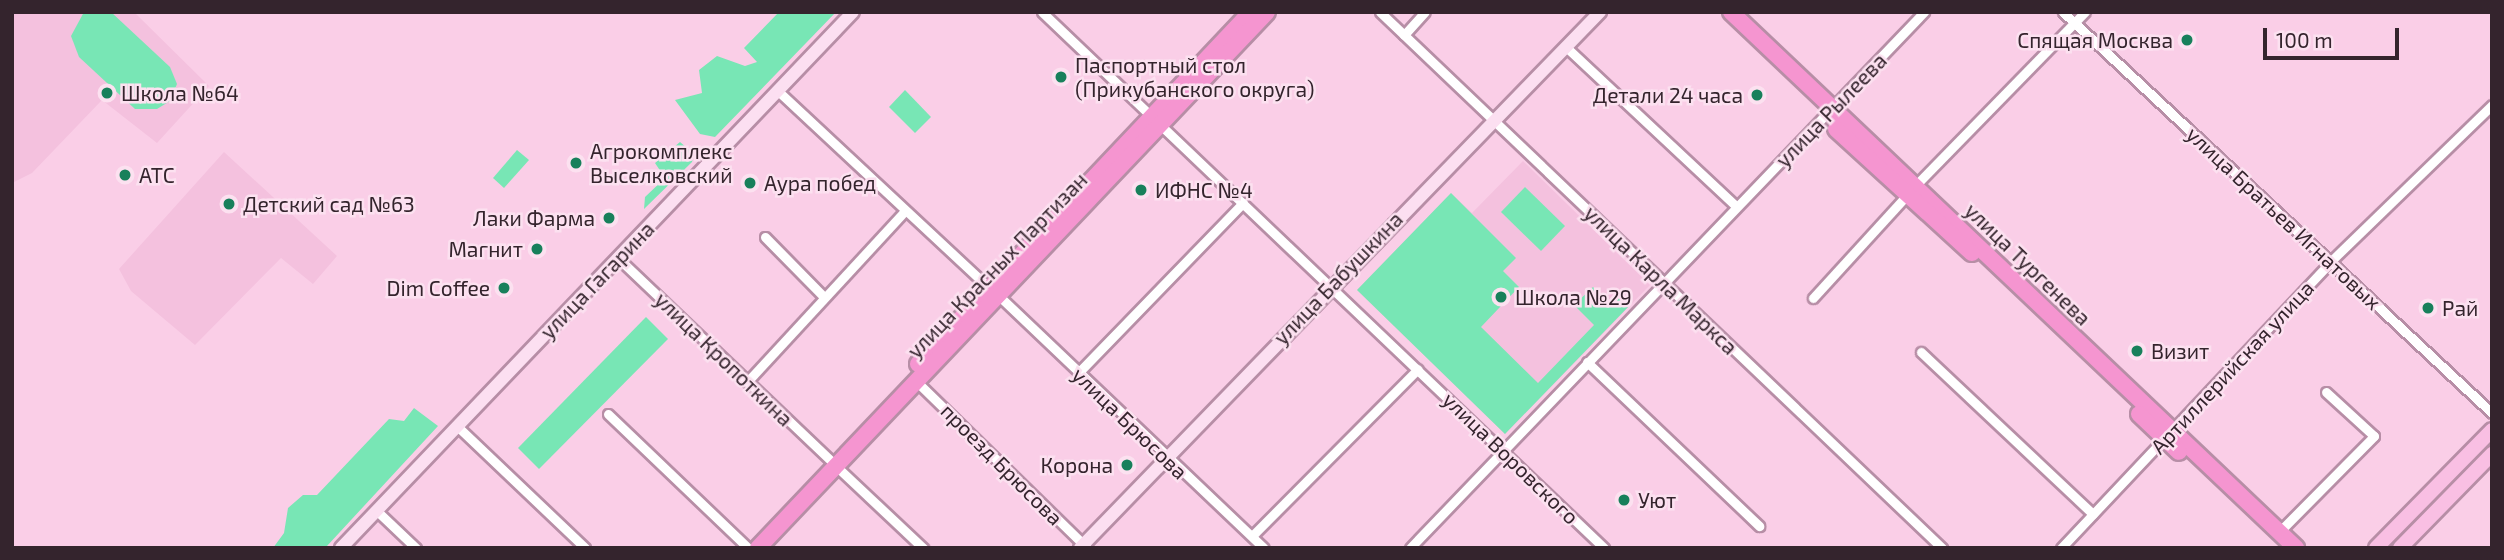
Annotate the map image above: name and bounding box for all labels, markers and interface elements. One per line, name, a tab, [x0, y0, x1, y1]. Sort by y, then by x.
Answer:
scale bar	[2266, 14, 2402, 58]
place label: Спящая Москва	[2017, 27, 2173, 53]
text: 100 m	[2276, 27, 2333, 52]
marker: Спящая Москва	[2179, 32, 2195, 48]
street label: улица Рылеева	[1770, 48, 1892, 172]
place label: Паспортный стол (Прикубанского округа)	[1075, 52, 1315, 102]
marker: Паспортный стол (Прикубанского округа)	[1053, 69, 1069, 85]
place label: Школа №64	[121, 80, 239, 106]
place label: Детали 24 часа	[1593, 82, 1743, 108]
marker: Школа №64	[99, 85, 115, 101]
marker: Детали 24 часа	[1749, 87, 1765, 103]
street label: улица Братьев Игнатовых	[2182, 121, 2386, 315]
place label: Агрокомплекс Выселковский	[590, 138, 733, 188]
marker: Агрокомплекс Выселковский	[568, 155, 584, 171]
place label: АТС	[139, 162, 175, 188]
marker: АТС	[117, 167, 133, 183]
street label: улица Красных Партизан	[902, 167, 1092, 363]
place label: Аура побед	[764, 170, 876, 196]
marker: Аура побед	[742, 175, 758, 191]
place label: ИФНС №4	[1155, 177, 1253, 203]
marker: ИФНС №4	[1133, 182, 1149, 198]
place label: Детский сад №63	[243, 191, 415, 217]
marker: Детский сад №63	[221, 196, 237, 212]
street label: улица Тургенева	[1960, 198, 2096, 330]
street label: улица Карла Маркса	[1579, 200, 1743, 360]
place label: Лаки Фарма	[473, 205, 595, 231]
street label: улица Бабушкина	[1268, 206, 1408, 350]
marker: Лаки Фарма	[601, 210, 617, 226]
street label: улица Гагарина	[535, 216, 659, 344]
place label: Магнит	[448, 236, 523, 262]
marker: Магнит	[529, 241, 545, 257]
place label: Dim Coffee	[387, 275, 490, 301]
street label: Артиллерийская улица	[2145, 275, 2319, 459]
marker: Dim Coffee	[496, 280, 512, 296]
place label: Школа №29	[1515, 284, 1632, 310]
street label: улица Кропоткина	[650, 287, 798, 431]
marker: Школа №29	[1493, 289, 1509, 305]
place label: Рай	[2442, 295, 2478, 321]
marker: Рай	[2420, 300, 2436, 316]
place label: Визит	[2151, 338, 2209, 364]
marker: Визит	[2129, 343, 2145, 359]
street label: улица Брюсова	[1067, 362, 1193, 484]
street label: улица Воровского	[1438, 387, 1584, 529]
street label: проезд Брюсова	[936, 398, 1068, 530]
place label: Корона	[1041, 452, 1113, 478]
marker: Корона	[1119, 457, 1135, 473]
place label: Уют	[1638, 487, 1676, 513]
marker: Уют	[1616, 492, 1632, 508]

